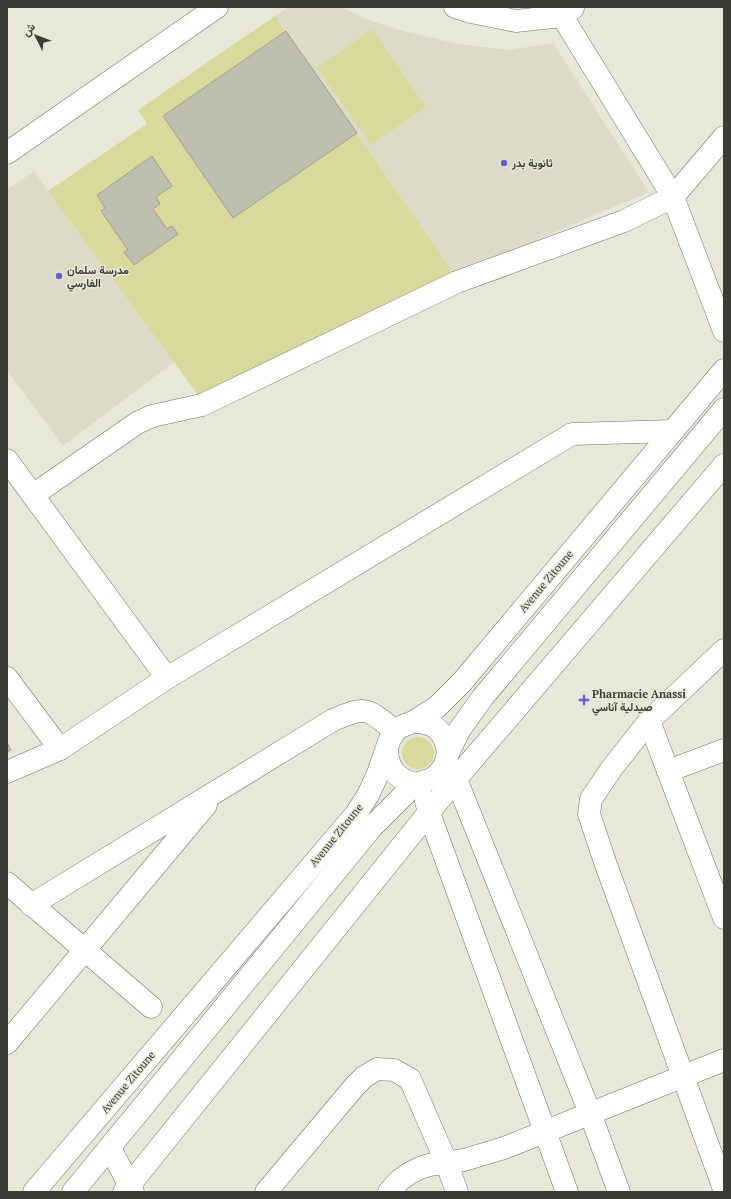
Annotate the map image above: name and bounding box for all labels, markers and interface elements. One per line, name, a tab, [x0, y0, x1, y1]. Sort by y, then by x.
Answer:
north arrow	[16, 16, 56, 56]
text: ش	[19, 20, 38, 39]
place label: ثانوية بدر	[511, 156, 553, 170]
marker: ثانوية بدر	[499, 158, 509, 168]
place label: مدرسة سلمان الفارسي	[67, 263, 129, 292]
marker: مدرسة سلمان الفارسي	[54, 271, 64, 281]
street label: Avenue Zitoune	[516, 547, 576, 615]
place label: Pharmacie Anassi صيدلية آناسي	[592, 687, 686, 716]
marker: Pharmacie Anassi صيدلية آناسي	[579, 695, 589, 705]
street label: Avenue Zitoune	[306, 800, 366, 869]
street label: Avenue Zitoune	[98, 1048, 158, 1116]

